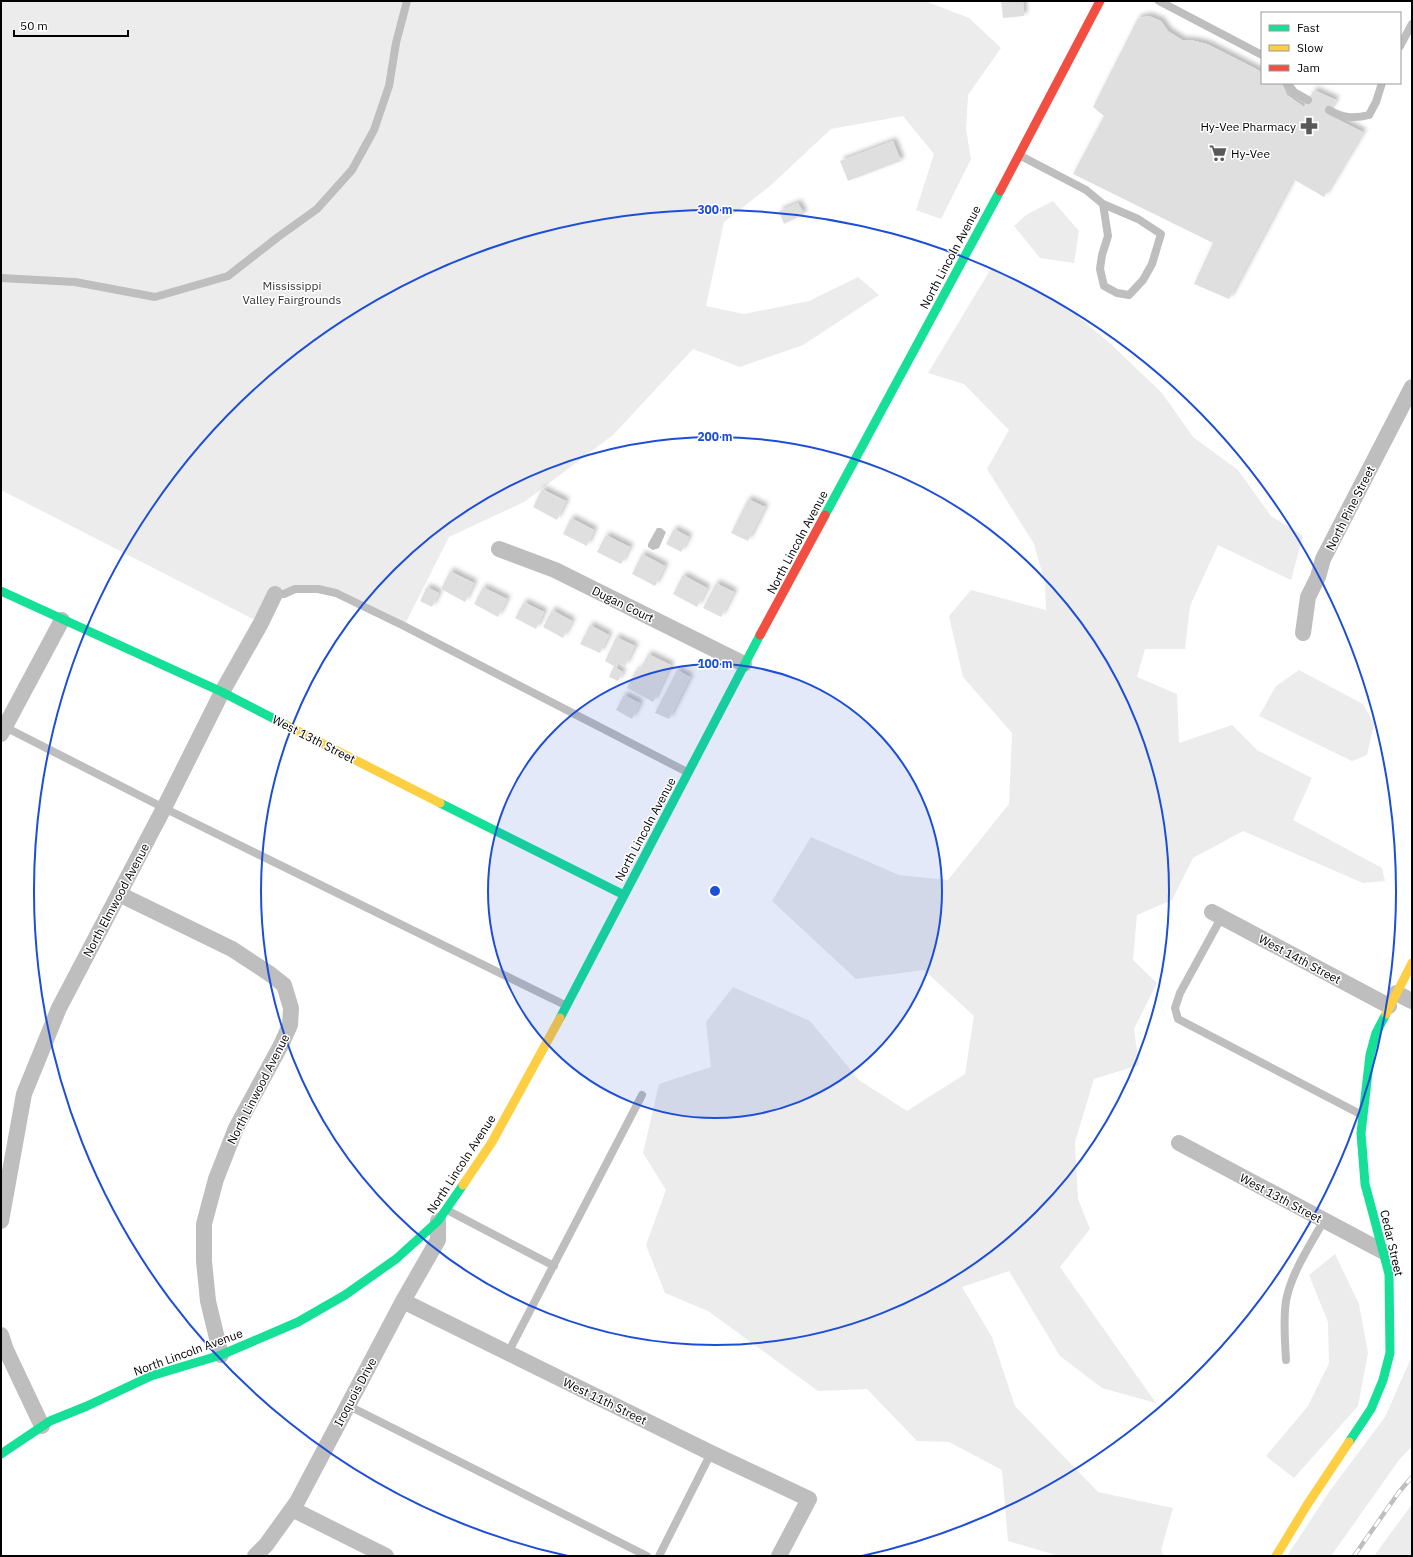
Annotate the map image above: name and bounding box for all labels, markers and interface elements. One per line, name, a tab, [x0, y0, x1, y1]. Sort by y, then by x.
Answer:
scale bar	[14, 12, 128, 38]
legend	[1261, 12, 1401, 84]
text: 50 m	[20, 18, 48, 33]
text: Fast	[1297, 20, 1320, 35]
text: Slow	[1297, 40, 1323, 55]
text: Jam	[1297, 60, 1320, 75]
pharmacy icon: Hy-Vee Pharmacy	[1299, 116, 1319, 136]
place label: Hy-Vee Pharmacy	[1200, 119, 1296, 134]
supermarket icon: Hy-Vee	[1208, 143, 1228, 163]
place label: Hy-Vee	[1231, 146, 1270, 161]
text: 300 m	[697, 202, 733, 217]
street label: North Lincoln Avenue	[916, 202, 984, 311]
park label: Mississippi Valley Fairgrounds	[243, 278, 342, 307]
text: 200 m	[697, 429, 733, 444]
street label: North Pine Street	[1322, 463, 1378, 553]
street label: North Lincoln Avenue	[763, 487, 831, 596]
street label: Dugan Court	[590, 583, 656, 625]
text: 100 m	[697, 656, 733, 671]
street label: West 13th Street	[270, 712, 358, 766]
street label: North Lincoln Avenue	[611, 774, 679, 883]
street label: North Elmwood Avenue	[80, 840, 153, 959]
centre of rings	[708, 884, 722, 898]
street label: West 14th Street	[1256, 931, 1344, 987]
street label: North Linwood Avenue	[224, 1031, 293, 1147]
street label: North Lincoln Avenue	[423, 1111, 499, 1216]
street label: West 13th Street	[1237, 1170, 1325, 1226]
street label: Cedar Street	[1377, 1208, 1407, 1278]
street label: North Lincoln Avenue	[131, 1325, 245, 1379]
street label: Iroquois Drive	[331, 1355, 380, 1429]
street label: West 11th Street	[561, 1374, 649, 1428]

